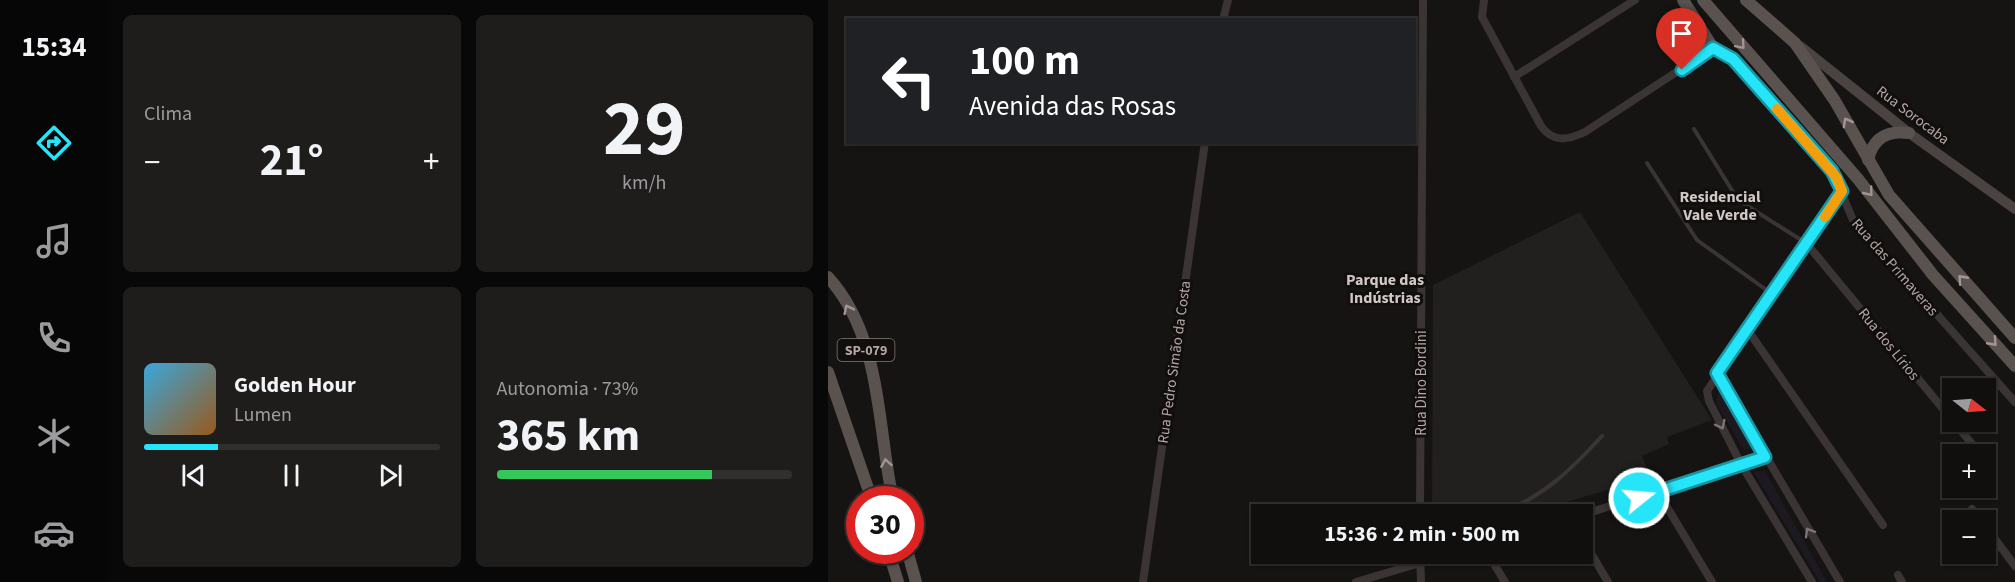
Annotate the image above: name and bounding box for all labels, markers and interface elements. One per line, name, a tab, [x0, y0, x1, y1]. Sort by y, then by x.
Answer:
pin	[1656, 8, 1707, 70]
icon: arrive	[1665, 17, 1698, 50]
text: 15:34	[21, 28, 87, 67]
text: 100 m	[969, 31, 1080, 91]
one-way arrow	[1734, 38, 1745, 49]
icon: left	[870, 42, 948, 120]
text: 29	[603, 74, 685, 185]
street label: Rua Sorocaba	[1872, 81, 1954, 150]
text: Avenida das Rosas	[969, 87, 1176, 126]
text: Clima	[144, 100, 192, 128]
one-way arrow	[1843, 118, 1855, 128]
icon: directions	[33, 122, 75, 164]
text: 21°	[260, 129, 324, 193]
text: −	[144, 139, 160, 186]
text: +	[423, 139, 439, 186]
text: km/h	[622, 169, 666, 197]
one-way arrow	[1861, 185, 1872, 196]
district label: Residencial Vale Verde	[1680, 186, 1761, 226]
street label: Rua das Primaveras	[1846, 214, 1943, 321]
icon: music	[33, 220, 75, 262]
district label: Parque das Indústrias	[1346, 269, 1424, 309]
one-way arrow	[1958, 275, 1969, 286]
street label: Rua Pedro Simão da Costa	[1153, 279, 1196, 445]
street label: Rua dos Lírios	[1853, 304, 1924, 385]
one-way arrow	[844, 305, 856, 316]
icon: phone	[33, 317, 75, 359]
street label: Rua Dino Bordini	[1411, 330, 1432, 436]
one-way arrow	[1986, 335, 1997, 346]
road number: SP-079	[837, 339, 894, 361]
text: Golden Hour	[234, 369, 356, 401]
text: Autonomia · 73%	[497, 375, 638, 403]
north arrow	[1942, 378, 1996, 432]
map controls	[1942, 378, 1996, 564]
text: Lumen	[234, 401, 292, 429]
text: 365 km	[497, 404, 640, 468]
icon: climate	[33, 415, 75, 457]
one-way arrow	[1714, 419, 1725, 430]
button: +	[1942, 444, 1996, 498]
one-way arrow	[881, 458, 893, 467]
icon: previous	[177, 459, 210, 492]
icon: pause	[275, 459, 308, 492]
icon: next	[374, 459, 407, 492]
position arrow	[1607, 466, 1671, 530]
speed limit sign: 30	[846, 486, 924, 564]
button: −	[1942, 510, 1996, 564]
icon: car	[33, 512, 75, 554]
text: 15:36 · 2 min · 500 m	[1324, 518, 1520, 550]
one-way arrow	[1805, 528, 1817, 538]

